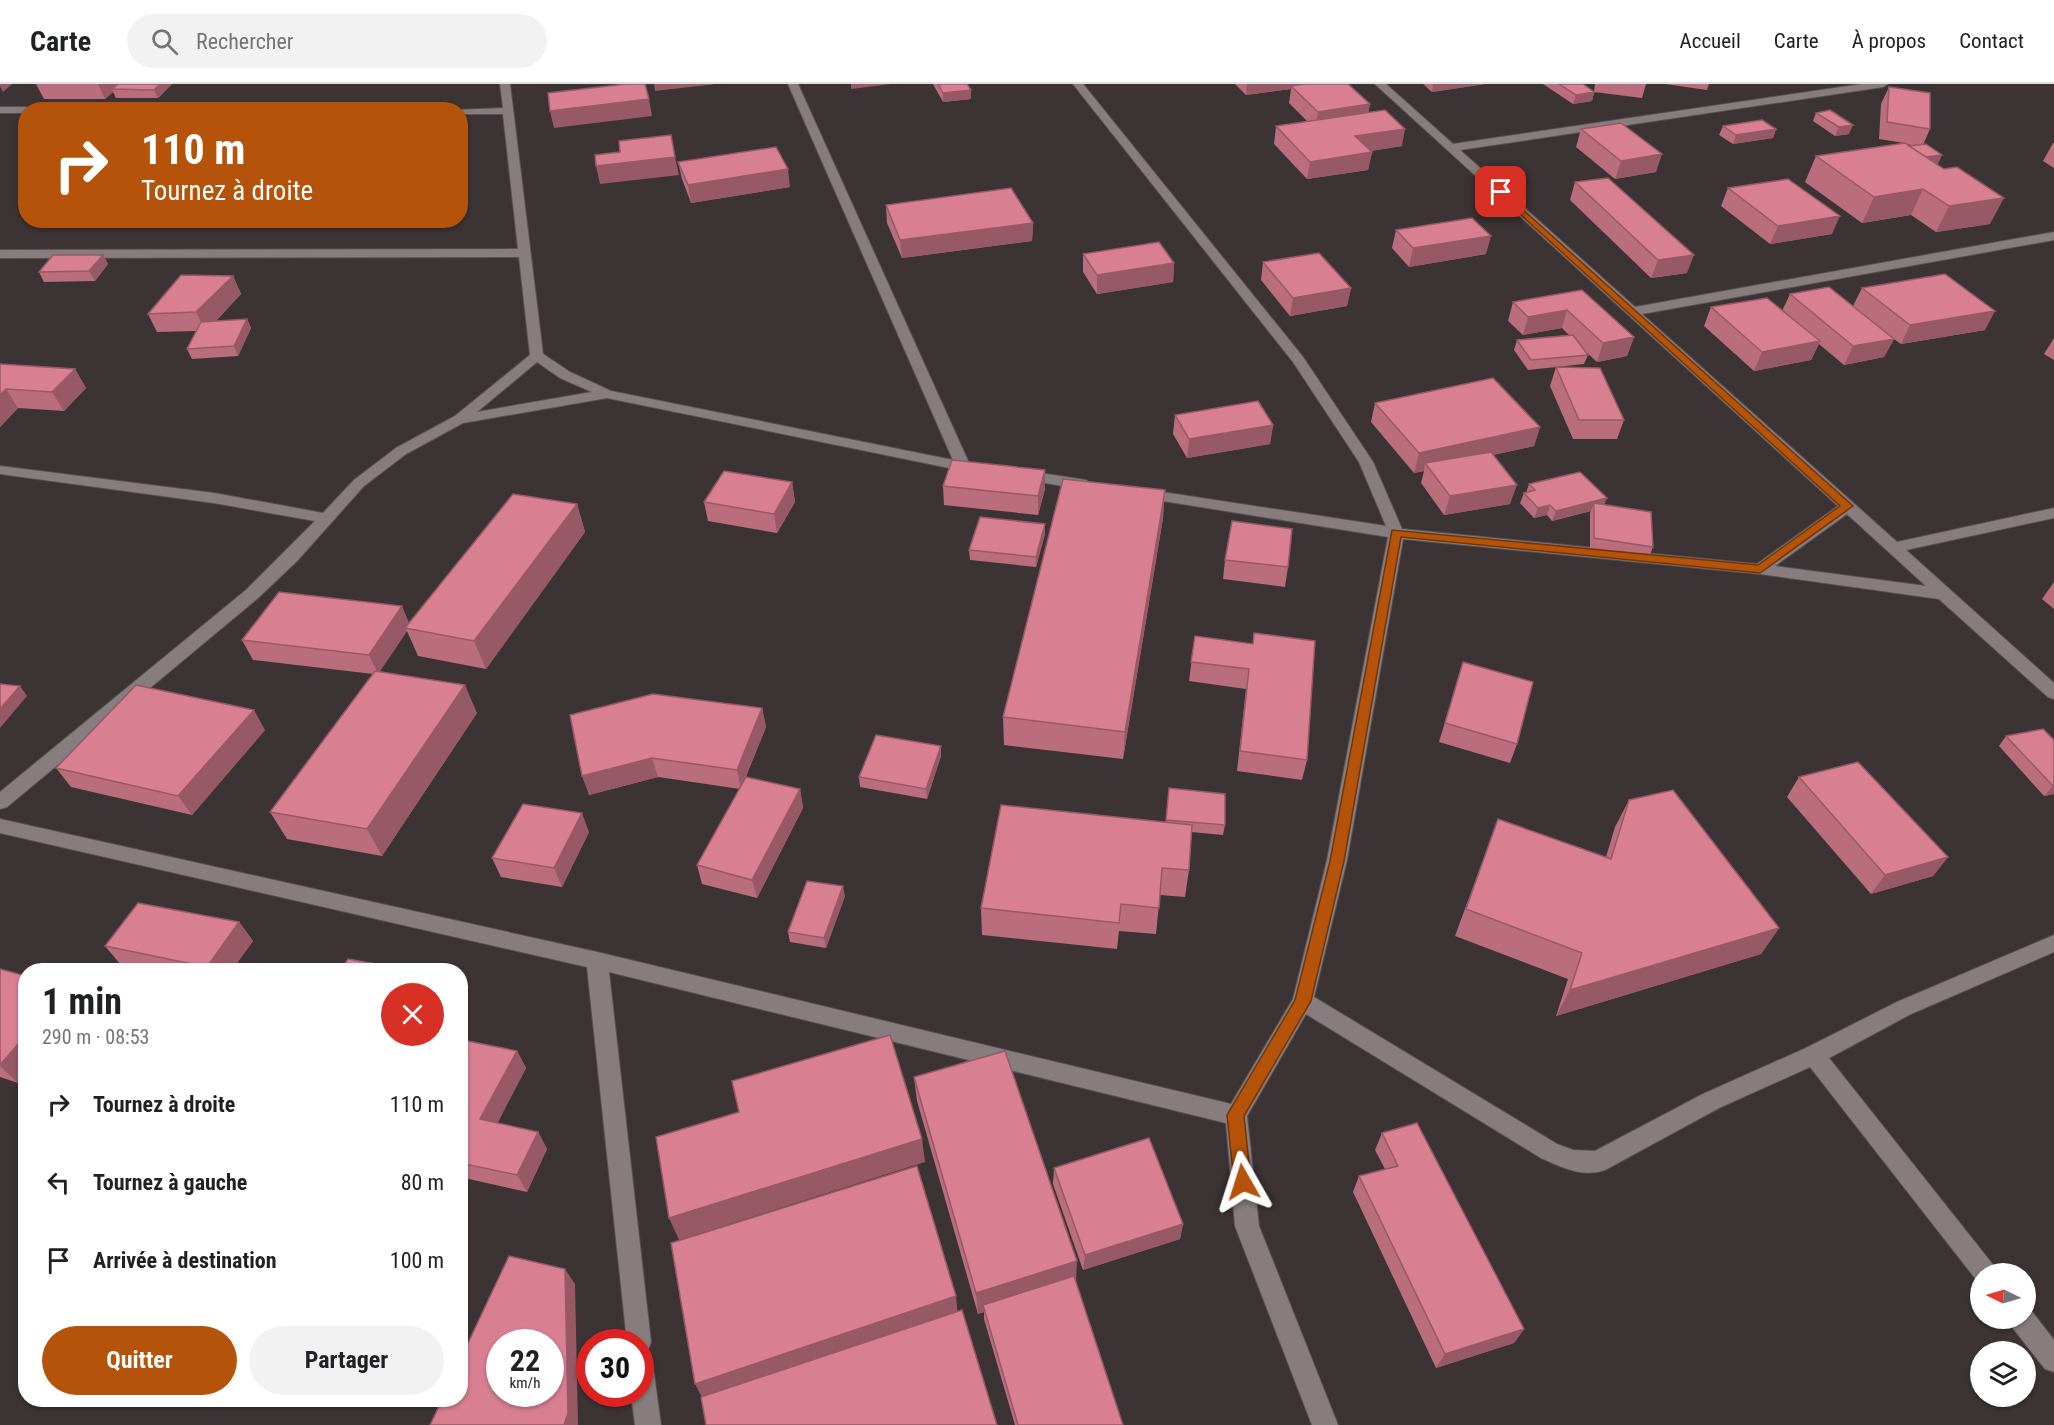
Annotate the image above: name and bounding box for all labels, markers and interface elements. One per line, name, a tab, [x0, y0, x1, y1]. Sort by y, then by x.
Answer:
search box	[127, 14, 547, 68]
text: Carte	[30, 25, 91, 58]
icon: search	[148, 25, 181, 58]
text: Rechercher	[196, 29, 293, 54]
text: Accueil	[1680, 29, 1741, 53]
text: Carte	[1774, 29, 1819, 53]
text: À propos	[1852, 29, 1926, 53]
text: Contact	[1959, 29, 2024, 53]
text: 110 m	[141, 125, 246, 174]
icon: right	[42, 126, 120, 204]
pin	[1475, 166, 1526, 217]
text: Tournez à droite	[141, 175, 313, 207]
icon: arrive	[1484, 175, 1517, 208]
text: 1 min	[42, 981, 122, 1023]
button: close	[381, 983, 444, 1046]
text: 290 m · 08:53	[42, 1025, 149, 1049]
icon: right	[42, 1088, 75, 1121]
text: Tournez à droite	[93, 1092, 235, 1117]
text: 110 m	[390, 1092, 444, 1117]
position arrow	[1211, 1150, 1275, 1214]
icon: left	[42, 1166, 75, 1199]
text: Tournez à gauche	[93, 1170, 247, 1195]
text: 80 m	[401, 1170, 444, 1195]
icon: arrive	[42, 1244, 75, 1277]
text: Arrivée à destination	[93, 1248, 277, 1273]
text: 100 m	[390, 1248, 444, 1273]
north arrow	[1970, 1263, 2036, 1329]
map controls	[1970, 1263, 2036, 1407]
button: Quitter	[42, 1326, 237, 1395]
button: Partager	[249, 1326, 444, 1395]
speed limit sign: 30	[576, 1329, 654, 1407]
button: layers	[1970, 1341, 2036, 1407]
text: 22	[510, 1343, 540, 1378]
text: km/h	[510, 1374, 540, 1392]

